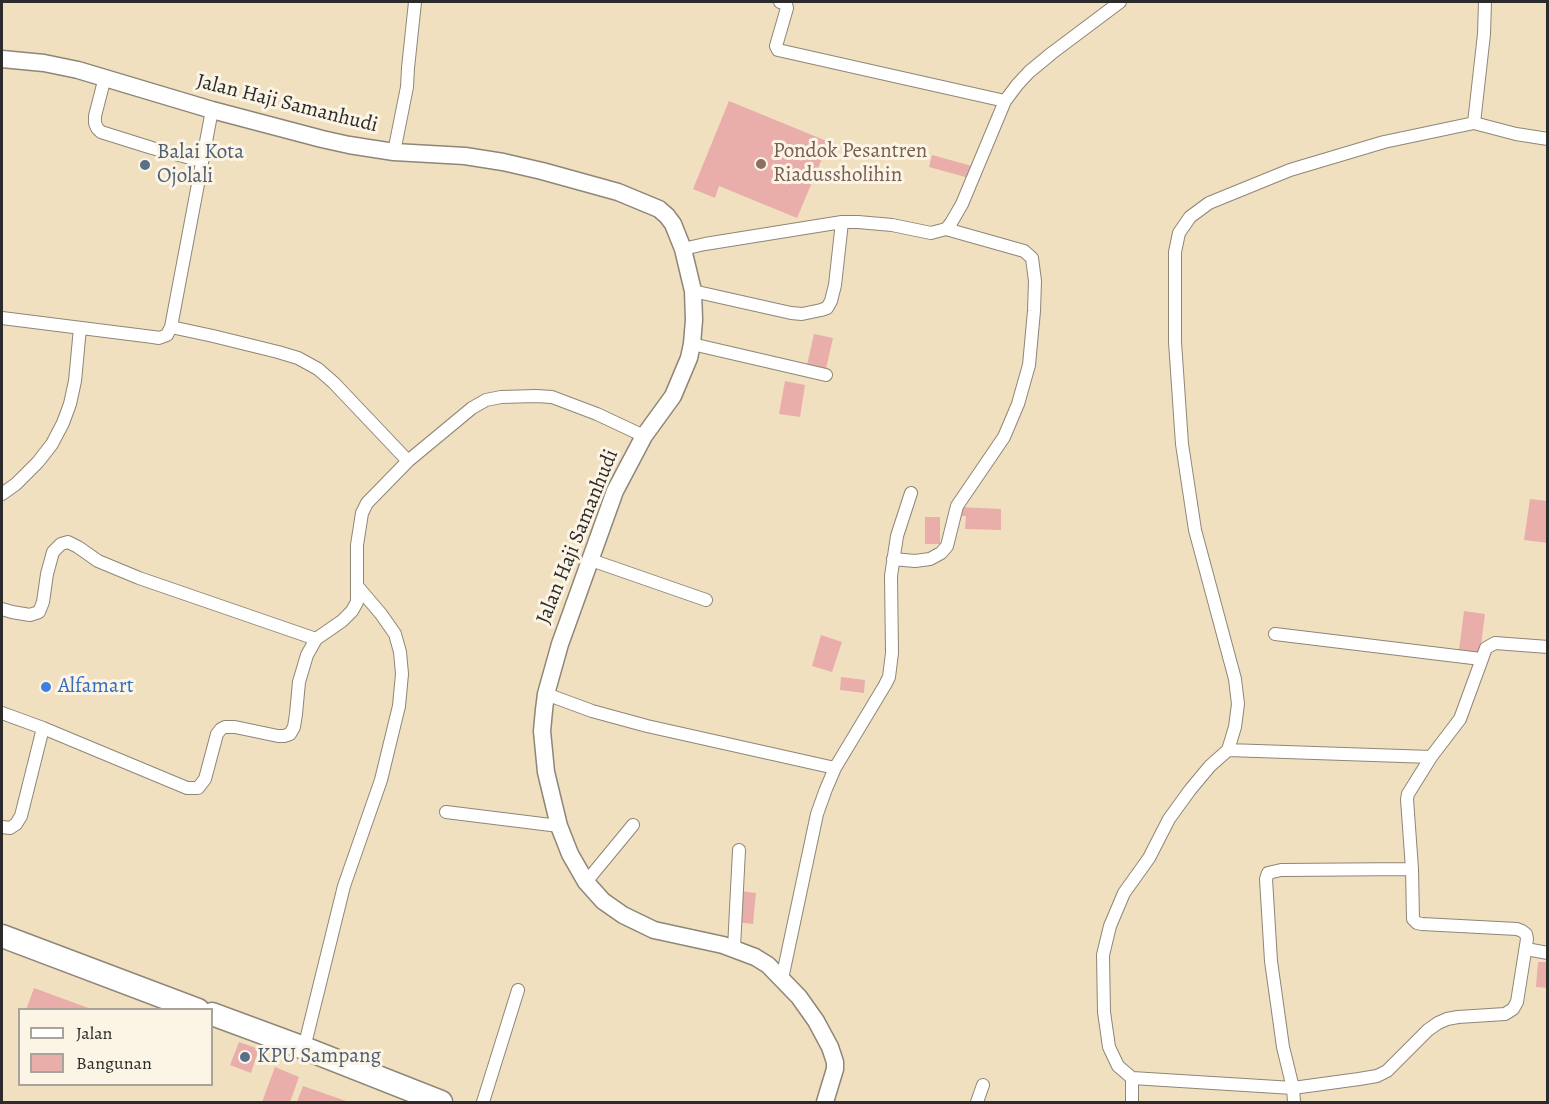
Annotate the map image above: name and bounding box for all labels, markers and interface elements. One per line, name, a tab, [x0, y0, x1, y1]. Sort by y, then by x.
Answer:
street label: Jalan Haji Samanhudi	[194, 69, 380, 139]
place label: Pondok Pesantren Riadussholihin	[773, 139, 927, 189]
place label: Balai Kota Ojolali	[157, 140, 244, 190]
marker: Pondok Pesantren Riadussholihin	[754, 157, 768, 171]
marker: Balai Kota Ojolali	[138, 158, 152, 172]
street label: Jalan Haji Samanhudi	[531, 446, 625, 628]
place label: Alfamart	[58, 674, 134, 700]
marker: Alfamart	[39, 680, 53, 694]
legend	[18, 1008, 213, 1086]
text: Jalan	[76, 1021, 112, 1045]
place label: KPU Sampang	[257, 1044, 381, 1070]
marker: KPU Sampang	[238, 1050, 252, 1064]
text: Bangunan	[76, 1051, 152, 1075]

